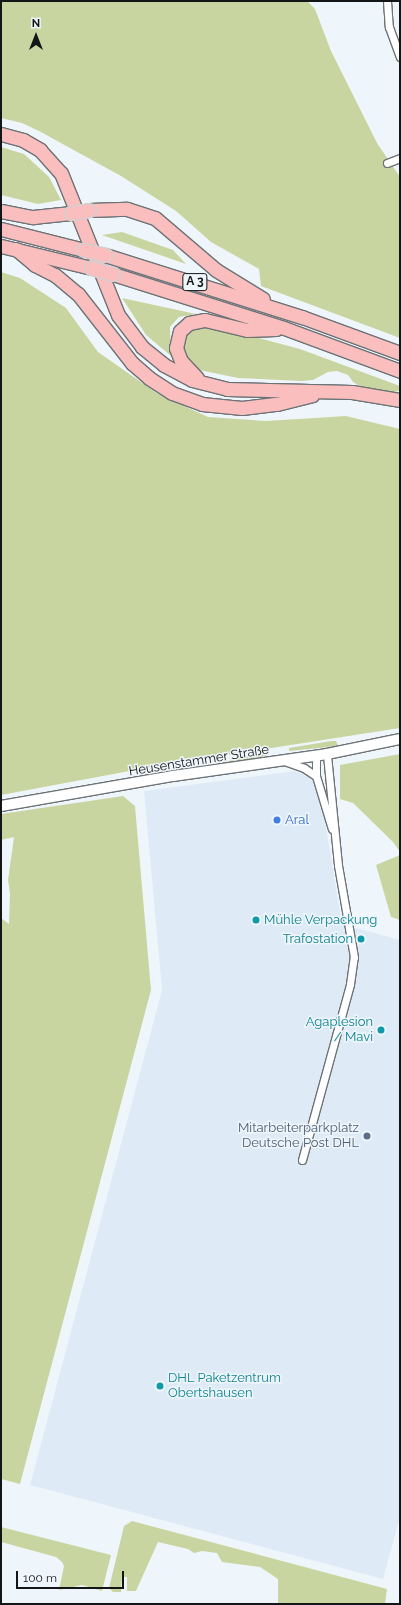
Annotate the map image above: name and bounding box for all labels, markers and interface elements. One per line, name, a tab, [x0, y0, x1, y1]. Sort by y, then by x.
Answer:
north arrow	[16, 16, 56, 56]
text: N	[32, 17, 40, 30]
road number: A 3	[182, 272, 208, 292]
street label: Heusenstammer Straße	[128, 742, 270, 780]
place label: Aral	[285, 812, 309, 828]
marker: Aral	[272, 815, 282, 825]
place label: Mühle Verpackung	[264, 912, 378, 928]
marker: Mühle Verpackung	[251, 915, 261, 925]
place label: Trafostation	[283, 931, 353, 947]
marker: Trafostation	[356, 934, 366, 944]
place label: Agaplesion / Mavi	[306, 1015, 373, 1046]
marker: Agaplesion / Mavi	[376, 1025, 386, 1035]
place label: Mitarbeiterparkplatz Deutsche Post DHL	[238, 1121, 359, 1152]
marker: Mitarbeiterparkplatz Deutsche Post DHL	[362, 1131, 372, 1141]
place label: DHL Paketzentrum Obertshausen	[168, 1371, 281, 1402]
marker: DHL Paketzentrum Obertshausen	[155, 1381, 165, 1391]
scale bar	[18, 1563, 126, 1589]
text: 100 m	[23, 1571, 57, 1585]

